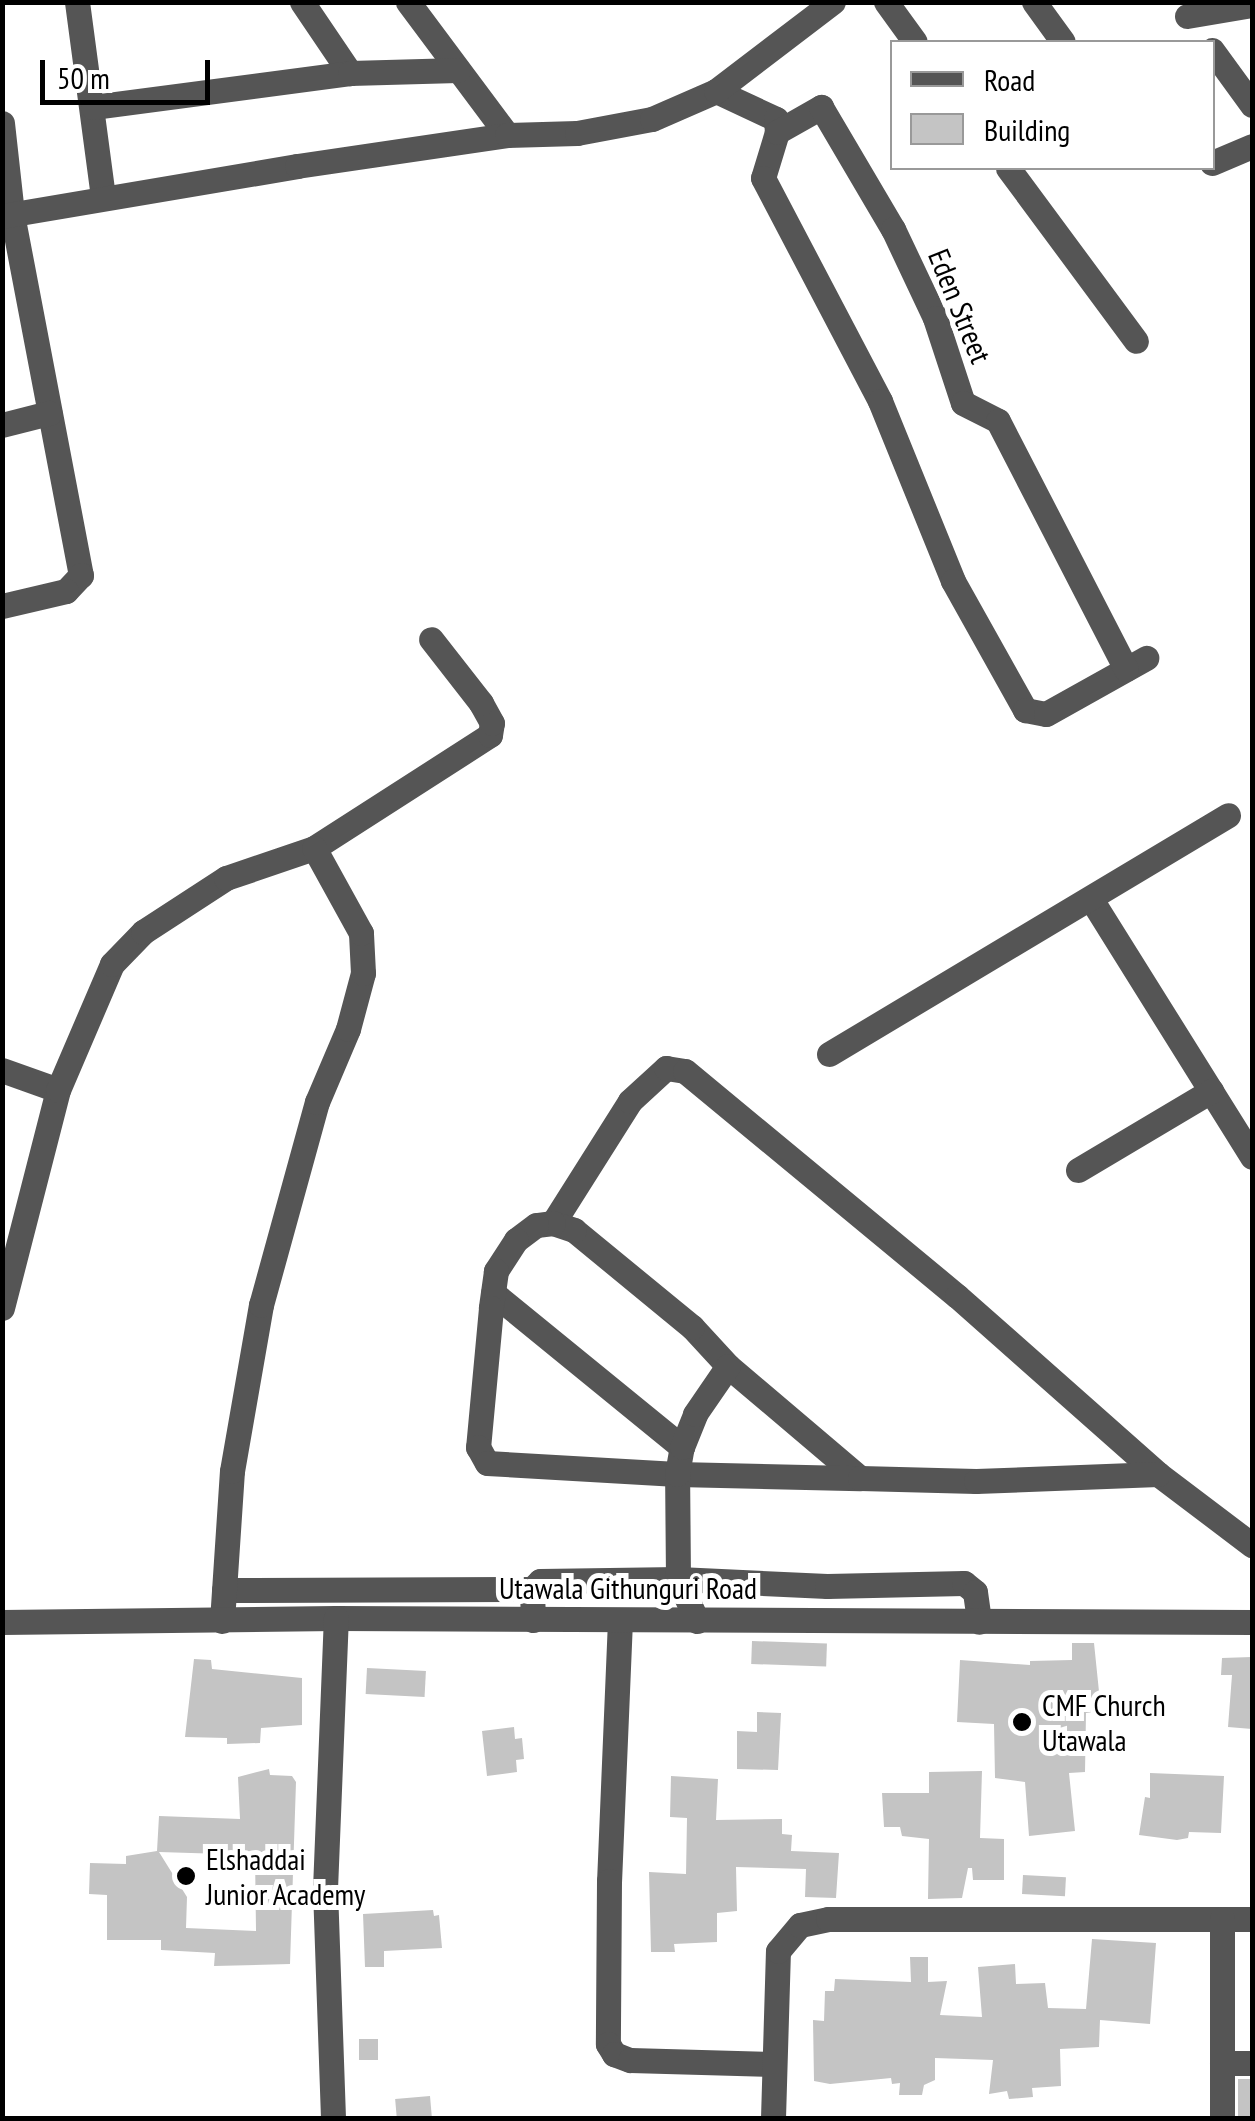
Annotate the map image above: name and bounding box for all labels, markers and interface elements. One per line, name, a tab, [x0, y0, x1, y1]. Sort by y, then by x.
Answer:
scale bar	[45, 40, 215, 102]
legend	[890, 40, 1215, 170]
text: 50 m	[57, 58, 110, 97]
text: Road	[984, 60, 1035, 99]
text: Building	[984, 110, 1070, 149]
street label: Eden Street	[921, 244, 999, 368]
street label: Utawala Githunguri Road	[499, 1570, 757, 1606]
place label: CMF Church Utawala	[1042, 1687, 1166, 1758]
marker: CMF Church Utawala	[1011, 1711, 1033, 1733]
place label: Elshaddai Junior Academy	[206, 1841, 366, 1912]
marker: Elshaddai Junior Academy	[175, 1865, 197, 1887]

